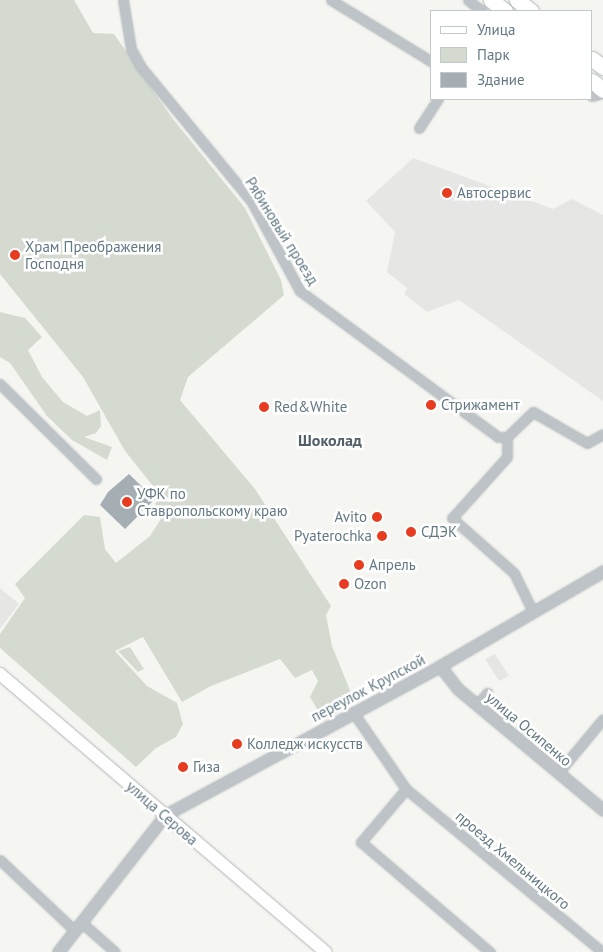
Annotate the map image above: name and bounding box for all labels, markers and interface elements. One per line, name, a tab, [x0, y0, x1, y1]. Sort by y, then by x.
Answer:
legend	[430, 10, 593, 100]
text: Улица	[477, 20, 515, 39]
text: Парк	[477, 45, 510, 64]
text: Здание	[477, 70, 525, 89]
street label: Рябиновый проезд	[242, 174, 322, 288]
place label: Автосервис	[457, 184, 532, 202]
marker: Автосервис	[441, 187, 453, 199]
place label: Храм Преображения Господня	[25, 237, 161, 272]
marker: Храм Преображения Господня	[9, 249, 21, 261]
place label: Стрижамент	[441, 396, 520, 414]
place label: Red&White	[274, 398, 347, 416]
marker: Стрижамент	[425, 399, 437, 411]
marker: Red&White	[258, 401, 270, 413]
district label: Шоколад	[298, 430, 362, 450]
place label: УФК по Ставропольскому краю	[137, 484, 288, 519]
marker: УФК по Ставропольскому краю	[121, 496, 133, 508]
place label: Avito	[335, 508, 367, 526]
marker: Avito	[371, 511, 383, 523]
place label: СДЭК	[421, 523, 457, 541]
marker: СДЭК	[405, 526, 417, 538]
place label: Pyaterochka	[294, 527, 372, 545]
marker: Pyaterochka	[376, 530, 388, 542]
place label: Апрель	[369, 556, 416, 574]
marker: Апрель	[353, 559, 365, 571]
place label: Ozon	[354, 575, 387, 593]
marker: Ozon	[338, 578, 350, 590]
street label: переулок Крупской	[308, 650, 428, 726]
street label: улица Осипенко	[483, 688, 575, 770]
place label: Колледж искусств	[247, 735, 363, 753]
marker: Колледж искусств	[231, 738, 243, 750]
place label: Гиза	[193, 758, 220, 776]
marker: Гиза	[177, 761, 189, 773]
street label: улица Серова	[123, 777, 201, 849]
street label: проезд Хмельницкого	[452, 807, 574, 913]

